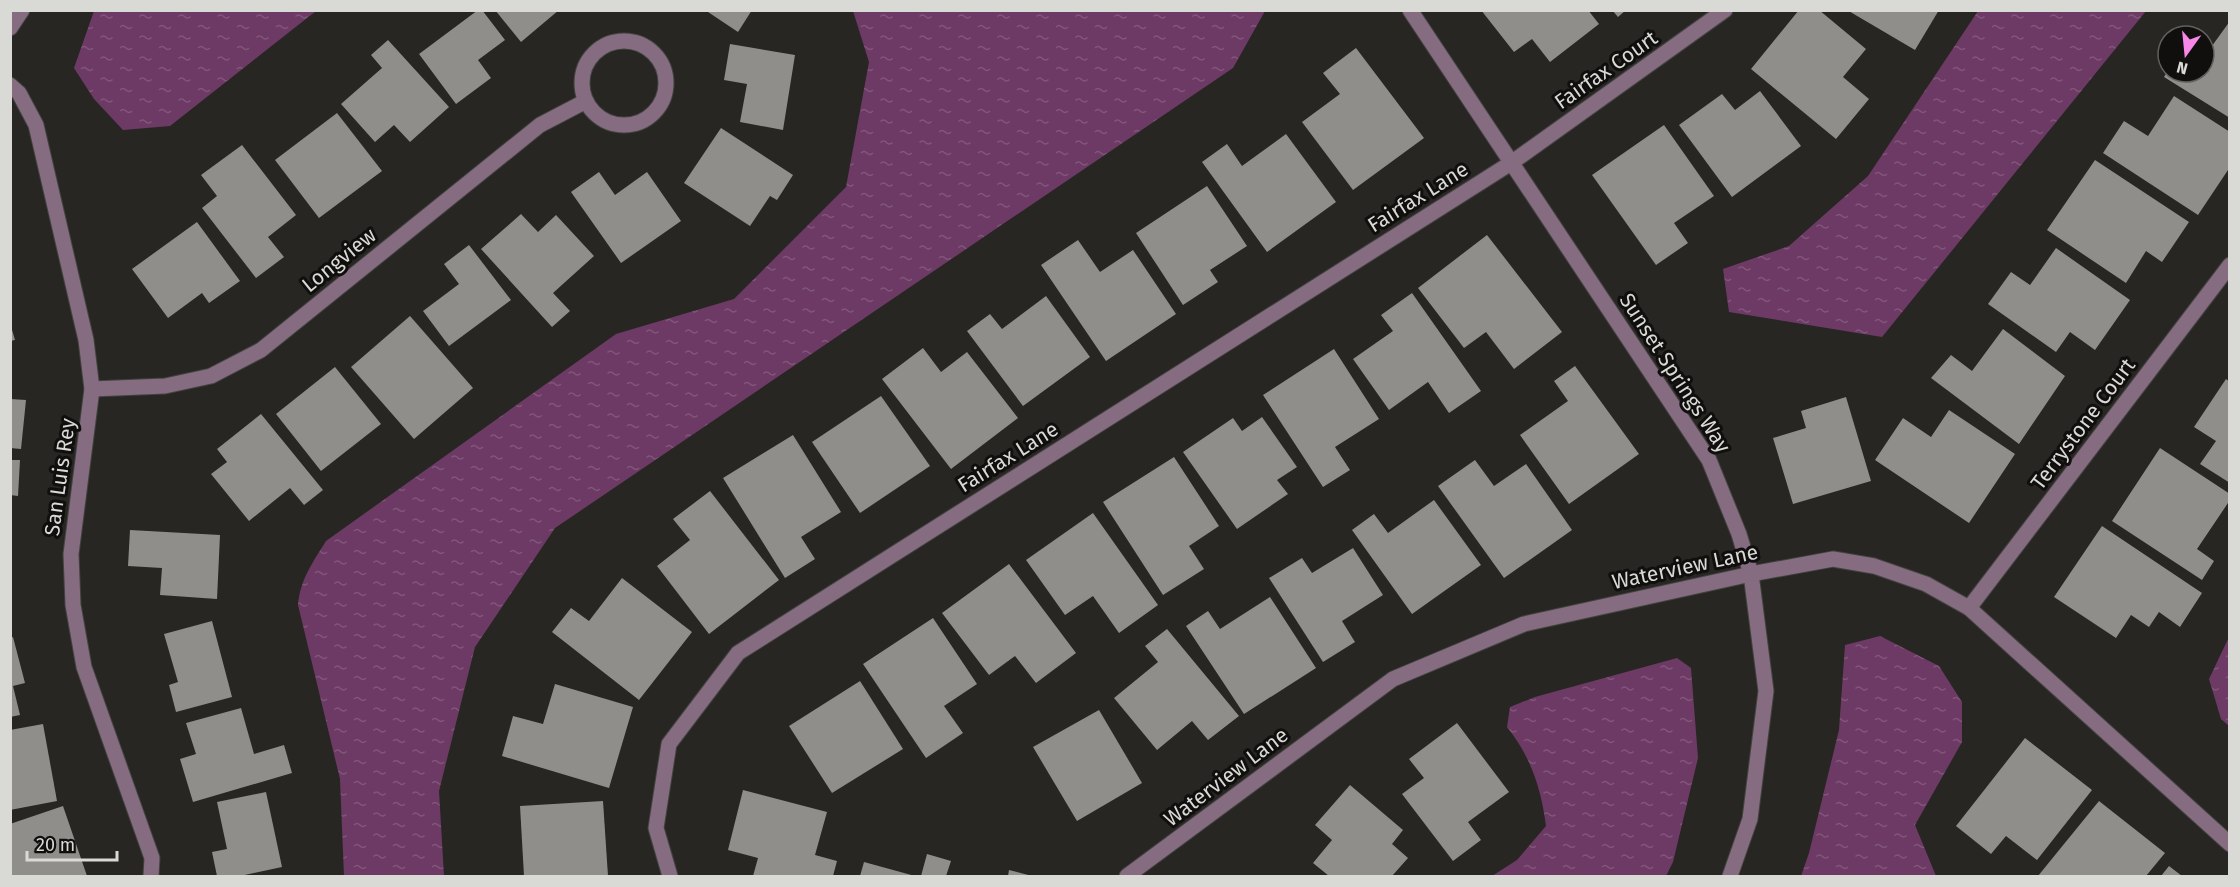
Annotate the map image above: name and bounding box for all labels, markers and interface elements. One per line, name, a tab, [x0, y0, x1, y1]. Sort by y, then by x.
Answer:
north arrow	[2156, 24, 2216, 84]
street label: Fairfax Court	[1549, 25, 1663, 115]
text: N	[2175, 57, 2190, 79]
street label: Fairfax Lane	[1363, 156, 1473, 238]
street label: Longview	[297, 222, 381, 298]
street label: Sunset Springs Way	[1614, 288, 1737, 458]
street label: Terrystone Court	[2025, 353, 2141, 495]
street label: San Luis Rey	[39, 416, 81, 537]
street label: Fairfax Lane	[953, 416, 1063, 498]
street label: Waterview Lane	[1610, 539, 1760, 595]
street label: Waterview Lane	[1159, 722, 1293, 832]
scale bar	[27, 824, 117, 862]
text: 20 m	[36, 834, 75, 856]

